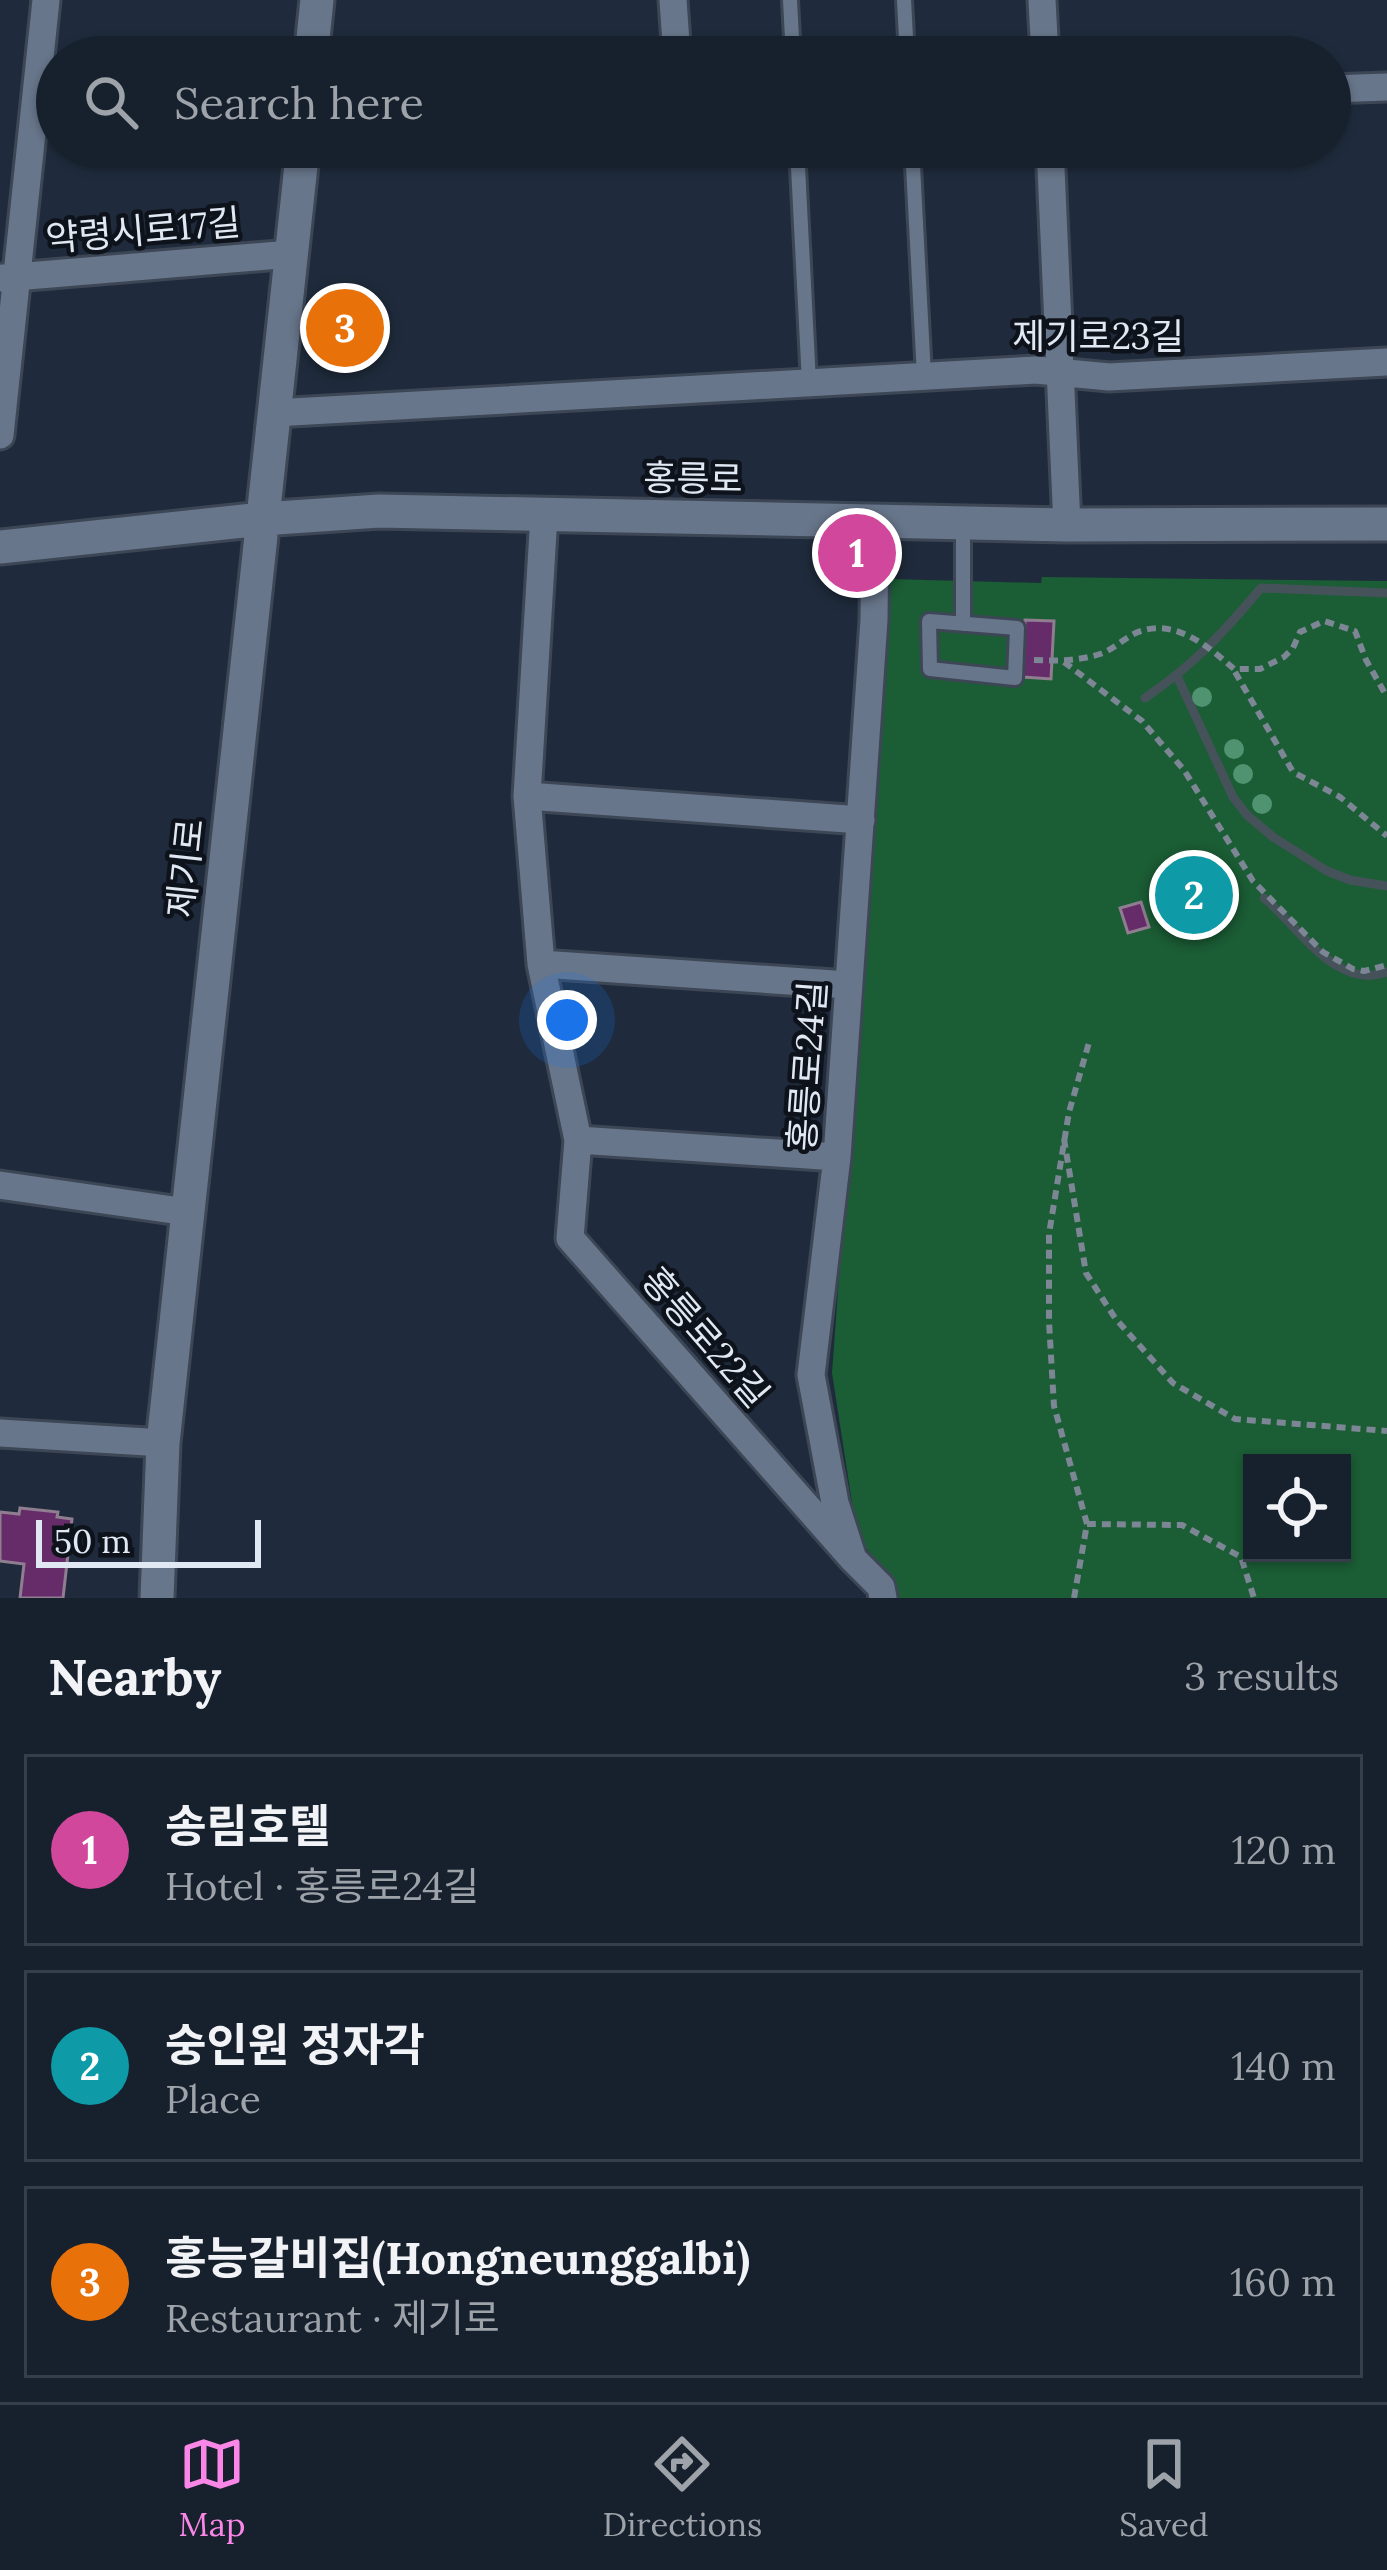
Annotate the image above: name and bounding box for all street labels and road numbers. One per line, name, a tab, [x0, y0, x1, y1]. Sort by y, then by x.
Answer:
street label: 약령시로17길	[44, 199, 242, 261]
street label: 제기로23길	[1012, 313, 1184, 359]
street label: 홍릉로	[643, 454, 743, 502]
street label: 제기로	[157, 816, 213, 920]
street label: 홍릉로24길	[778, 979, 836, 1153]
street label: 홍릉로22길	[632, 1257, 780, 1417]

